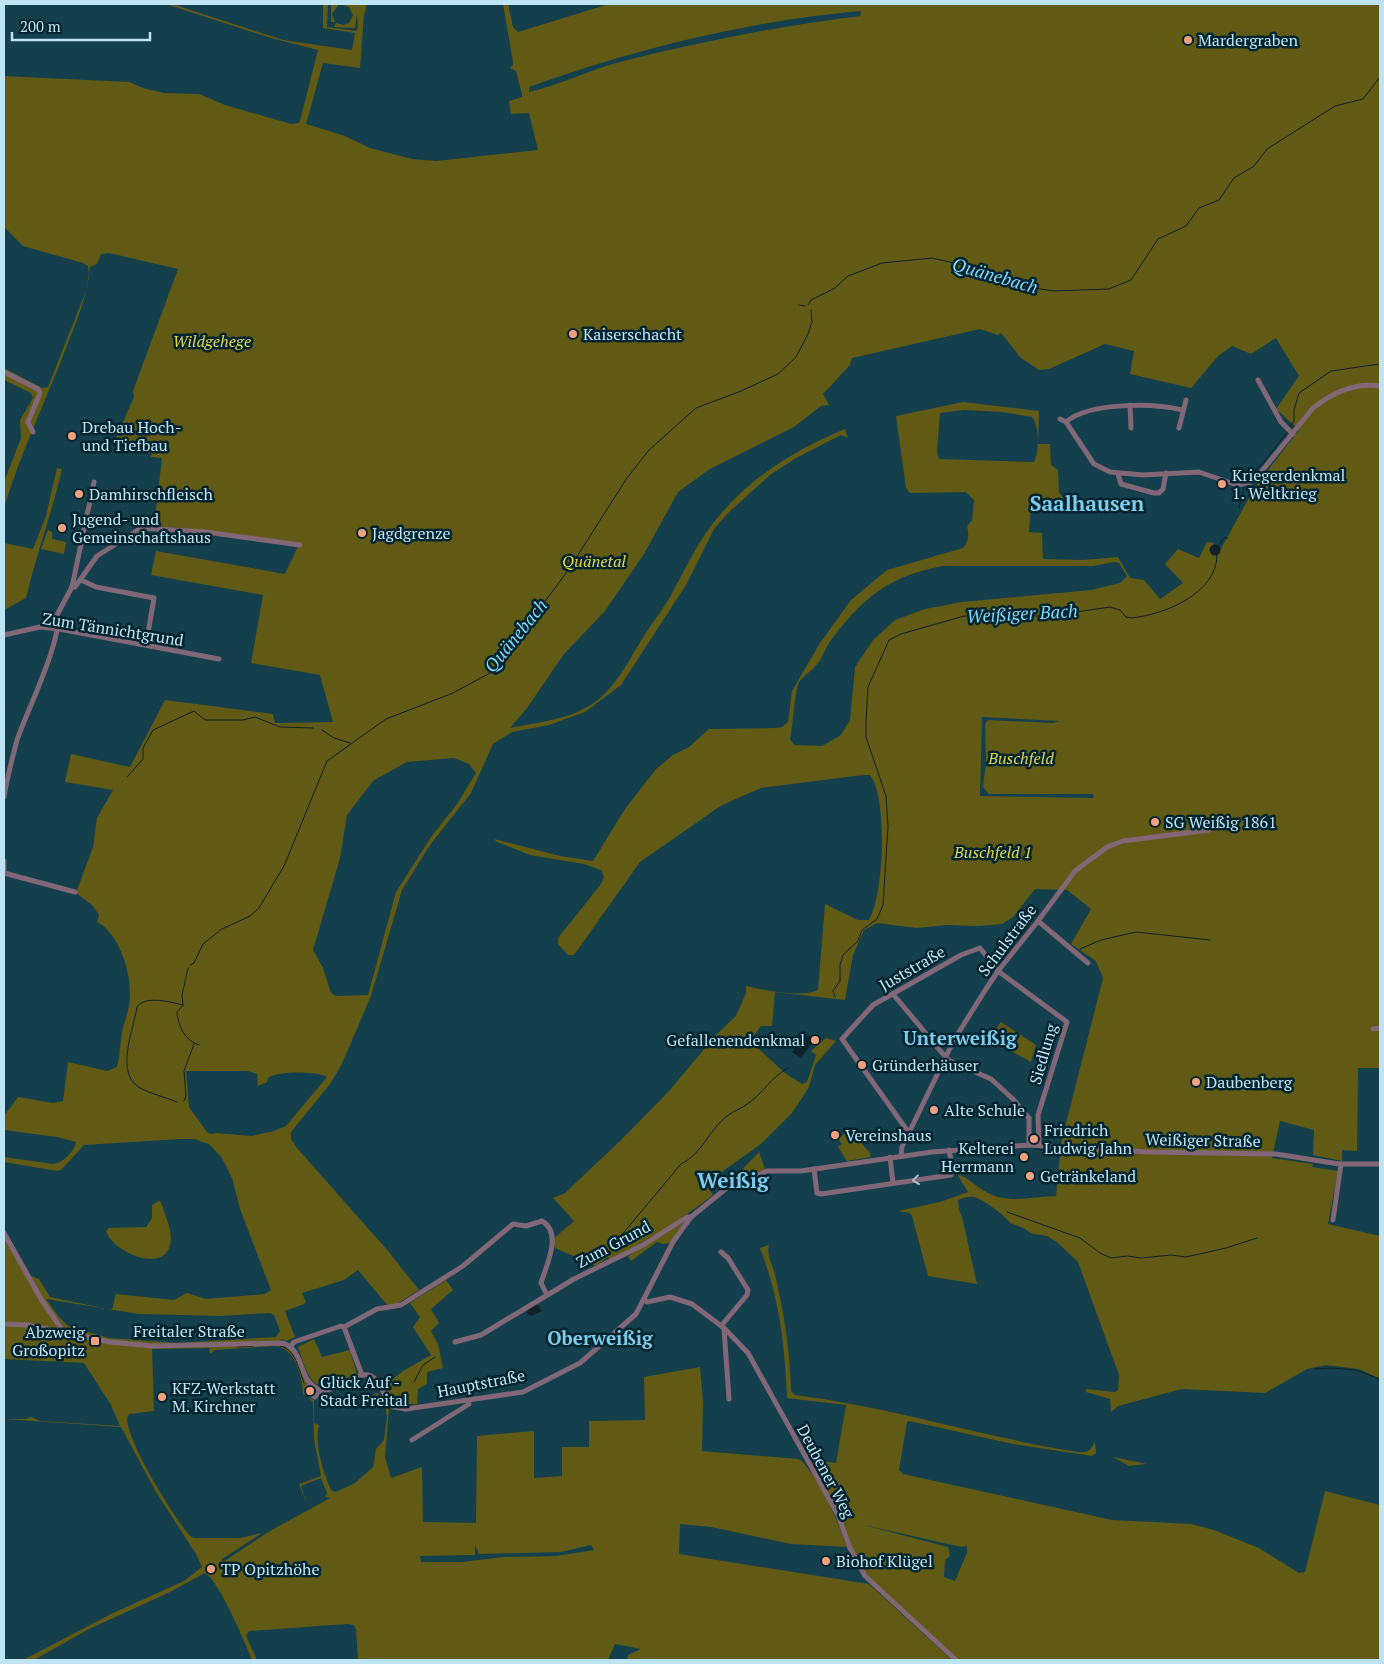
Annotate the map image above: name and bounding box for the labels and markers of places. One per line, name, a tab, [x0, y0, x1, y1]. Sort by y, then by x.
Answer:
place label: Mardergraben	[1198, 29, 1299, 51]
marker: Mardergraben	[1182, 34, 1194, 46]
place label: Kaiserschacht	[583, 323, 682, 345]
marker: Kaiserschacht	[567, 328, 579, 340]
place label: Drebau Hoch- und Tiefbau	[82, 416, 182, 456]
marker: Drebau Hoch- und Tiefbau	[66, 430, 78, 442]
place label: Kriegerdenkmal 1. Weltkrieg	[1232, 464, 1346, 504]
marker: Kriegerdenkmal 1. Weltkrieg	[1216, 478, 1228, 490]
place label: Damhirschfleisch	[89, 483, 213, 505]
marker: Damhirschfleisch	[73, 488, 85, 500]
place label: Jugend- und Gemeinschaftshaus	[72, 508, 211, 548]
marker: Jugend- und Gemeinschaftshaus	[56, 522, 68, 534]
place label: Jagdgrenze	[372, 522, 451, 544]
marker: Jagdgrenze	[356, 527, 368, 539]
place label: SG Weißig 1861	[1165, 811, 1277, 833]
marker: SG Weißig 1861	[1149, 816, 1161, 828]
place label: Gefallenendenkmal	[666, 1029, 805, 1051]
marker: Gefallenendenkmal	[809, 1034, 821, 1046]
place label: Gründerhäuser	[872, 1054, 980, 1076]
marker: Gründerhäuser	[856, 1059, 868, 1071]
place label: Daubenberg	[1206, 1071, 1293, 1093]
marker: Daubenberg	[1190, 1076, 1202, 1088]
place label: Alte Schule	[944, 1099, 1025, 1121]
marker: Alte Schule	[928, 1104, 940, 1116]
place label: Friedrich Ludwig Jahn	[1044, 1119, 1133, 1159]
place label: Vereinshaus	[845, 1124, 932, 1146]
marker: Vereinshaus	[829, 1129, 841, 1141]
marker: Friedrich Ludwig Jahn	[1028, 1133, 1040, 1145]
place label: Kelterei Herrmann	[941, 1137, 1014, 1177]
marker: Kelterei Herrmann	[1018, 1151, 1030, 1163]
place label: Getränkeland	[1040, 1165, 1136, 1187]
marker: Getränkeland	[1024, 1170, 1036, 1182]
place label: Abzweig Großopitz	[12, 1321, 86, 1361]
marker: Abzweig Großopitz	[89, 1335, 101, 1347]
place label: Glück Auf - Stadt Freital	[320, 1371, 408, 1411]
place label: KFZ-Werkstatt M. Kirchner	[172, 1377, 276, 1417]
marker: Glück Auf - Stadt Freital	[304, 1385, 316, 1397]
marker: KFZ-Werkstatt M. Kirchner	[156, 1391, 168, 1403]
place label: Biohof Klügel	[836, 1550, 933, 1572]
marker: Biohof Klügel	[820, 1555, 832, 1567]
place label: TP Opitzhöhe	[221, 1558, 319, 1580]
marker: TP Opitzhöhe	[205, 1563, 217, 1575]

